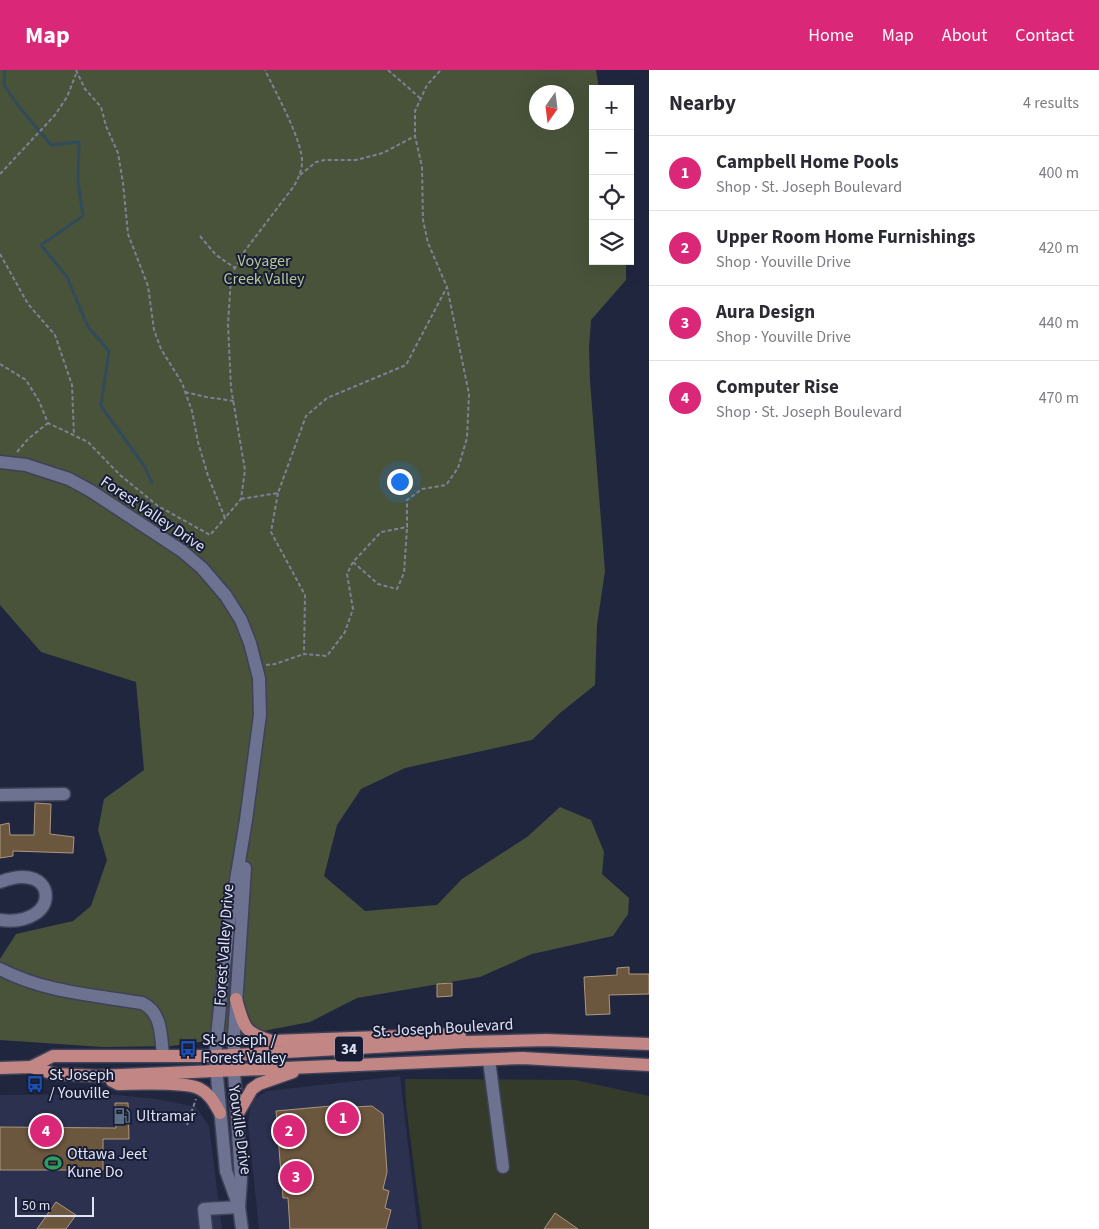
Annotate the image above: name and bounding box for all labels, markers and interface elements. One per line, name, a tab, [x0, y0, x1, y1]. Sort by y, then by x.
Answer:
text: Map	[25, 18, 70, 53]
text: Home	[808, 23, 854, 48]
text: Map	[882, 23, 914, 48]
text: About	[942, 23, 987, 48]
text: Contact	[1015, 23, 1074, 48]
north arrow	[529, 85, 574, 130]
map controls	[589, 85, 634, 265]
button: +	[589, 85, 634, 130]
text: Nearby	[669, 88, 736, 118]
text: 4 results	[1023, 92, 1079, 114]
button: −	[589, 130, 634, 175]
text: Campbell Home Pools	[716, 149, 899, 176]
text: 1	[681, 162, 689, 184]
text: 400 m	[1039, 162, 1079, 184]
button: locate	[589, 175, 634, 220]
text: Shop · St. Joseph Boulevard	[716, 176, 902, 198]
button: layers	[589, 220, 634, 265]
text: Upper Room Home Furnishings	[716, 224, 976, 251]
text: 2	[681, 237, 689, 259]
text: 420 m	[1039, 237, 1079, 259]
park label: Voyager Creek Valley	[223, 250, 305, 290]
text: Shop · Youville Drive	[716, 251, 851, 273]
text: Aura Design	[716, 299, 815, 326]
text: 3	[681, 312, 689, 334]
text: 440 m	[1039, 312, 1079, 334]
text: Shop · Youville Drive	[716, 326, 851, 348]
text: Computer Rise	[716, 374, 839, 401]
text: 4	[681, 387, 689, 409]
text: 470 m	[1039, 387, 1079, 409]
text: Shop · St. Joseph Boulevard	[716, 401, 902, 423]
your location	[387, 469, 413, 495]
street label: Forest Valley Drive	[96, 471, 210, 557]
street label: Forest Valley Drive	[209, 883, 239, 1007]
street label: St. Joseph Boulevard	[372, 1013, 514, 1043]
place label: St Joseph / Forest Valley	[202, 1029, 287, 1069]
road number: 34	[335, 1036, 363, 1062]
bus stop icon: St Joseph / Forest Valley	[178, 1039, 198, 1059]
place label: St Joseph / Youville	[49, 1064, 114, 1104]
bus stop icon: St Joseph / Youville	[25, 1074, 45, 1094]
street label: Youville Drive	[223, 1083, 257, 1176]
pin: 1	[327, 1099, 359, 1137]
place label: Ultramar	[136, 1105, 196, 1127]
fuel station icon: Ultramar	[112, 1106, 132, 1126]
pin: 4	[30, 1112, 62, 1150]
pin: 2	[273, 1112, 305, 1150]
place label: Ottawa Jeet Kune Do	[67, 1143, 148, 1183]
sports icon: Ottawa Jeet Kune Do	[43, 1153, 63, 1173]
pin: 3	[280, 1158, 312, 1196]
scale bar	[15, 1194, 94, 1217]
text: 50 m	[22, 1196, 50, 1216]

